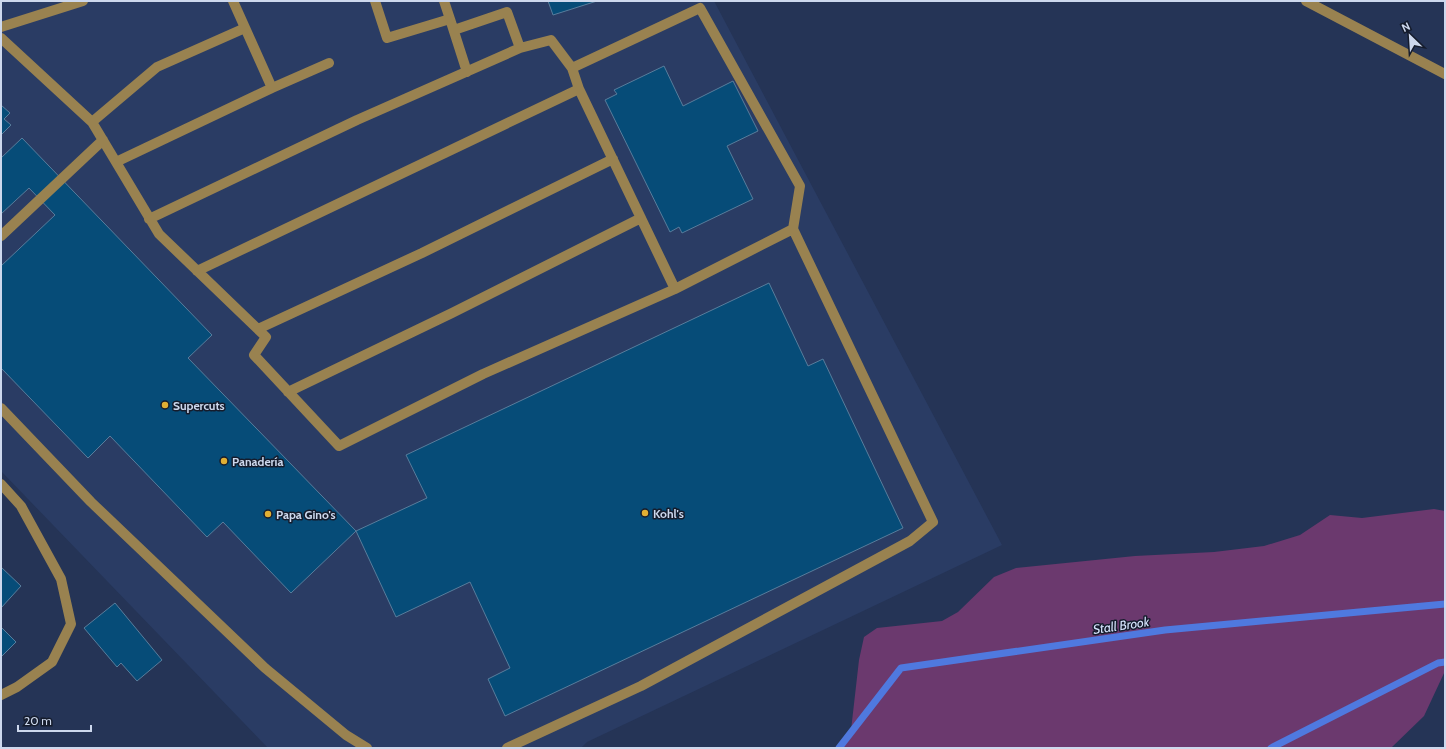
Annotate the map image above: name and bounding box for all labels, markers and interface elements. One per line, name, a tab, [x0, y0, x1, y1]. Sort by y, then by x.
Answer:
north arrow	[1390, 16, 1430, 56]
text: N	[1399, 19, 1412, 35]
place label: Supercuts	[173, 398, 225, 413]
marker: Supercuts	[160, 400, 170, 410]
place label: Panadería	[232, 454, 283, 469]
marker: Panadería	[219, 456, 229, 466]
place label: Kohl's	[653, 506, 684, 521]
place label: Papa Gino's	[276, 507, 336, 522]
marker: Kohl's	[640, 508, 650, 518]
marker: Papa Gino's	[263, 509, 273, 519]
water label: Stall Brook	[1092, 613, 1151, 637]
scale bar	[18, 707, 91, 733]
text: 20 m	[24, 713, 52, 728]

